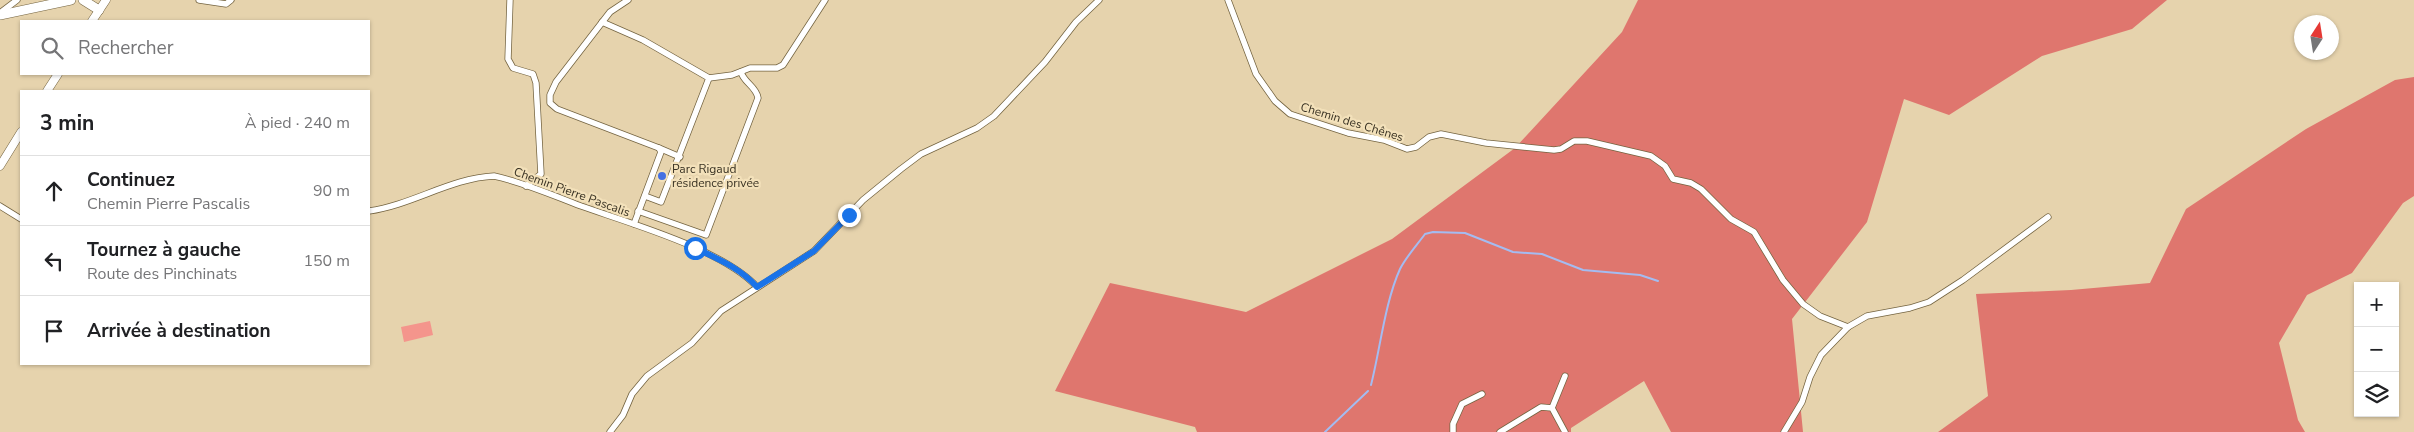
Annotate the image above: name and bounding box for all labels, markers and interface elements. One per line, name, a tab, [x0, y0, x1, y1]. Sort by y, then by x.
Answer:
north arrow	[2294, 15, 2339, 60]
search box	[20, 20, 370, 75]
icon: search	[38, 34, 66, 62]
text: Rechercher	[78, 35, 173, 61]
street label: Chemin des Chênes	[1299, 99, 1406, 145]
text: 3 min	[40, 109, 94, 137]
text: À pied · 240 m	[245, 112, 350, 134]
place label: Parc Rigaud résidence privée	[672, 161, 759, 191]
street label: Chemin Pierre Pascalis	[512, 164, 632, 221]
text: Continuez	[87, 167, 175, 193]
marker: Parc Rigaud résidence privée	[656, 170, 668, 182]
icon: ahead	[40, 177, 68, 205]
text: 90 m	[313, 180, 350, 202]
text: Chemin Pierre Pascalis	[87, 193, 250, 215]
route end	[838, 204, 861, 227]
text: Tournez à gauche	[87, 237, 241, 263]
route start	[684, 237, 707, 260]
icon: left	[40, 247, 68, 275]
text: 150 m	[303, 250, 350, 272]
text: Route des Pinchinats	[87, 263, 237, 285]
map controls	[2354, 282, 2399, 417]
button: +	[2354, 282, 2399, 327]
icon: arrive	[40, 317, 68, 345]
text: Arrivée à destination	[87, 318, 271, 344]
button: −	[2354, 327, 2399, 372]
button: layers	[2354, 372, 2399, 417]

